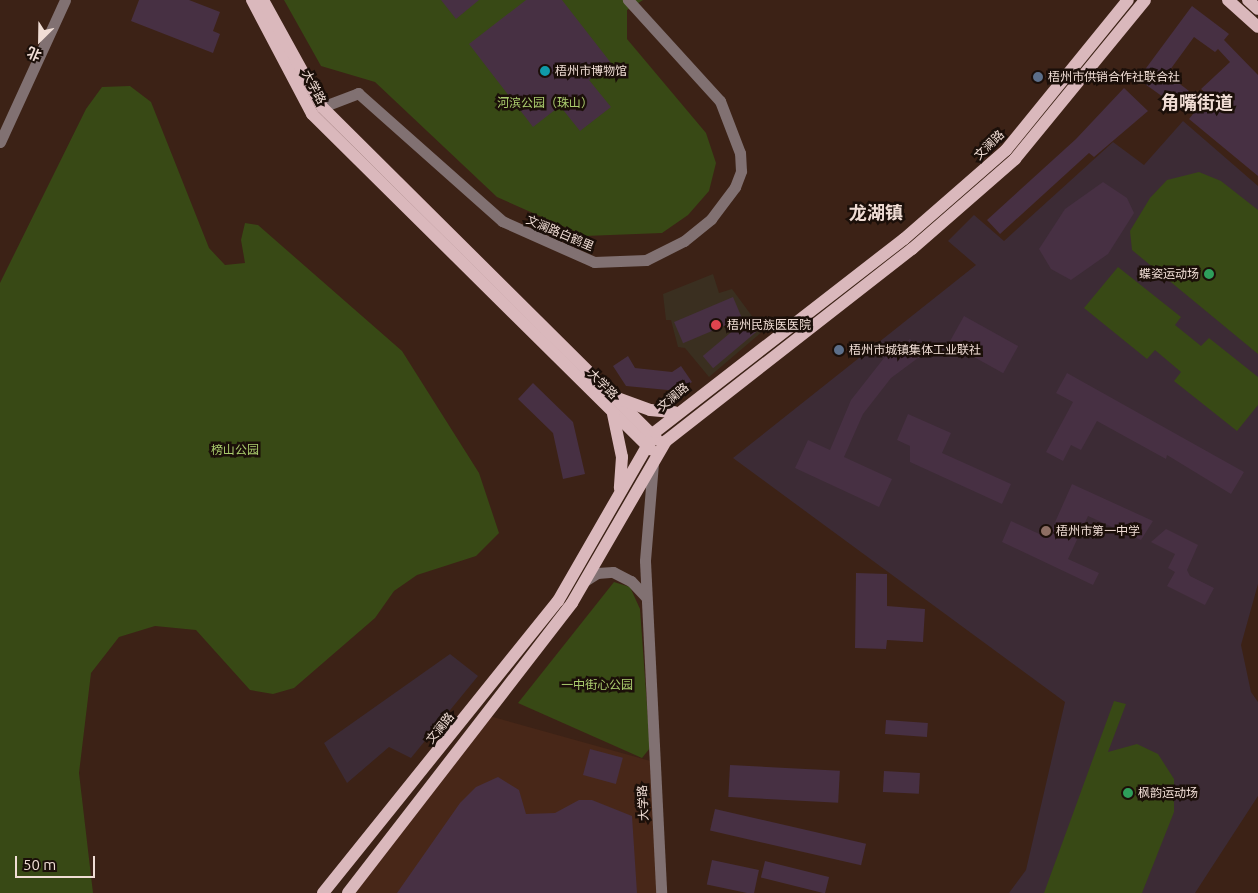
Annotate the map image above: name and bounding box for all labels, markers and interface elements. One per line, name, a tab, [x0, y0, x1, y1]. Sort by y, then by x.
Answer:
north arrow	[15, 15, 65, 65]
text: 北	[25, 44, 44, 64]
place label: 梧州市博物馆	[555, 64, 627, 78]
marker: 梧州市博物馆	[539, 65, 551, 77]
street label: 大学路	[299, 68, 329, 106]
place label: 梧州市供销合作社联合社	[1048, 70, 1180, 84]
marker: 梧州市供销合作社联合社	[1032, 71, 1044, 83]
district label: 角嘴街道	[1161, 91, 1233, 113]
park label: 河滨公园（珠山）	[497, 96, 593, 110]
street label: 文澜路	[971, 127, 1007, 163]
district label: 龙湖镇	[849, 201, 903, 223]
street label: 文澜路白鹤里	[524, 212, 596, 254]
place label: 蝶姿运动场	[1139, 267, 1199, 281]
marker: 蝶姿运动场	[1203, 268, 1215, 280]
marker: 梧州民族医医院	[709, 318, 723, 332]
place label: 梧州民族医医院	[727, 318, 811, 332]
place label: 梧州市城镇集体工业联社	[849, 343, 981, 357]
marker: 梧州市城镇集体工业联社	[833, 344, 845, 356]
street label: 大学路	[585, 366, 621, 402]
street label: 文澜路	[655, 380, 691, 414]
park label: 榜山公园	[211, 443, 259, 457]
place label: 梧州市第一中学	[1056, 524, 1140, 538]
marker: 梧州市第一中学	[1040, 525, 1052, 537]
park label: 一中街心公园	[561, 678, 633, 692]
street label: 文澜路	[423, 709, 457, 747]
street label: 大学路	[635, 785, 651, 821]
place label: 枫韵运动场	[1138, 786, 1198, 800]
marker: 枫韵运动场	[1122, 787, 1134, 799]
scale bar	[18, 846, 98, 878]
text: 50 m	[23, 856, 56, 873]

